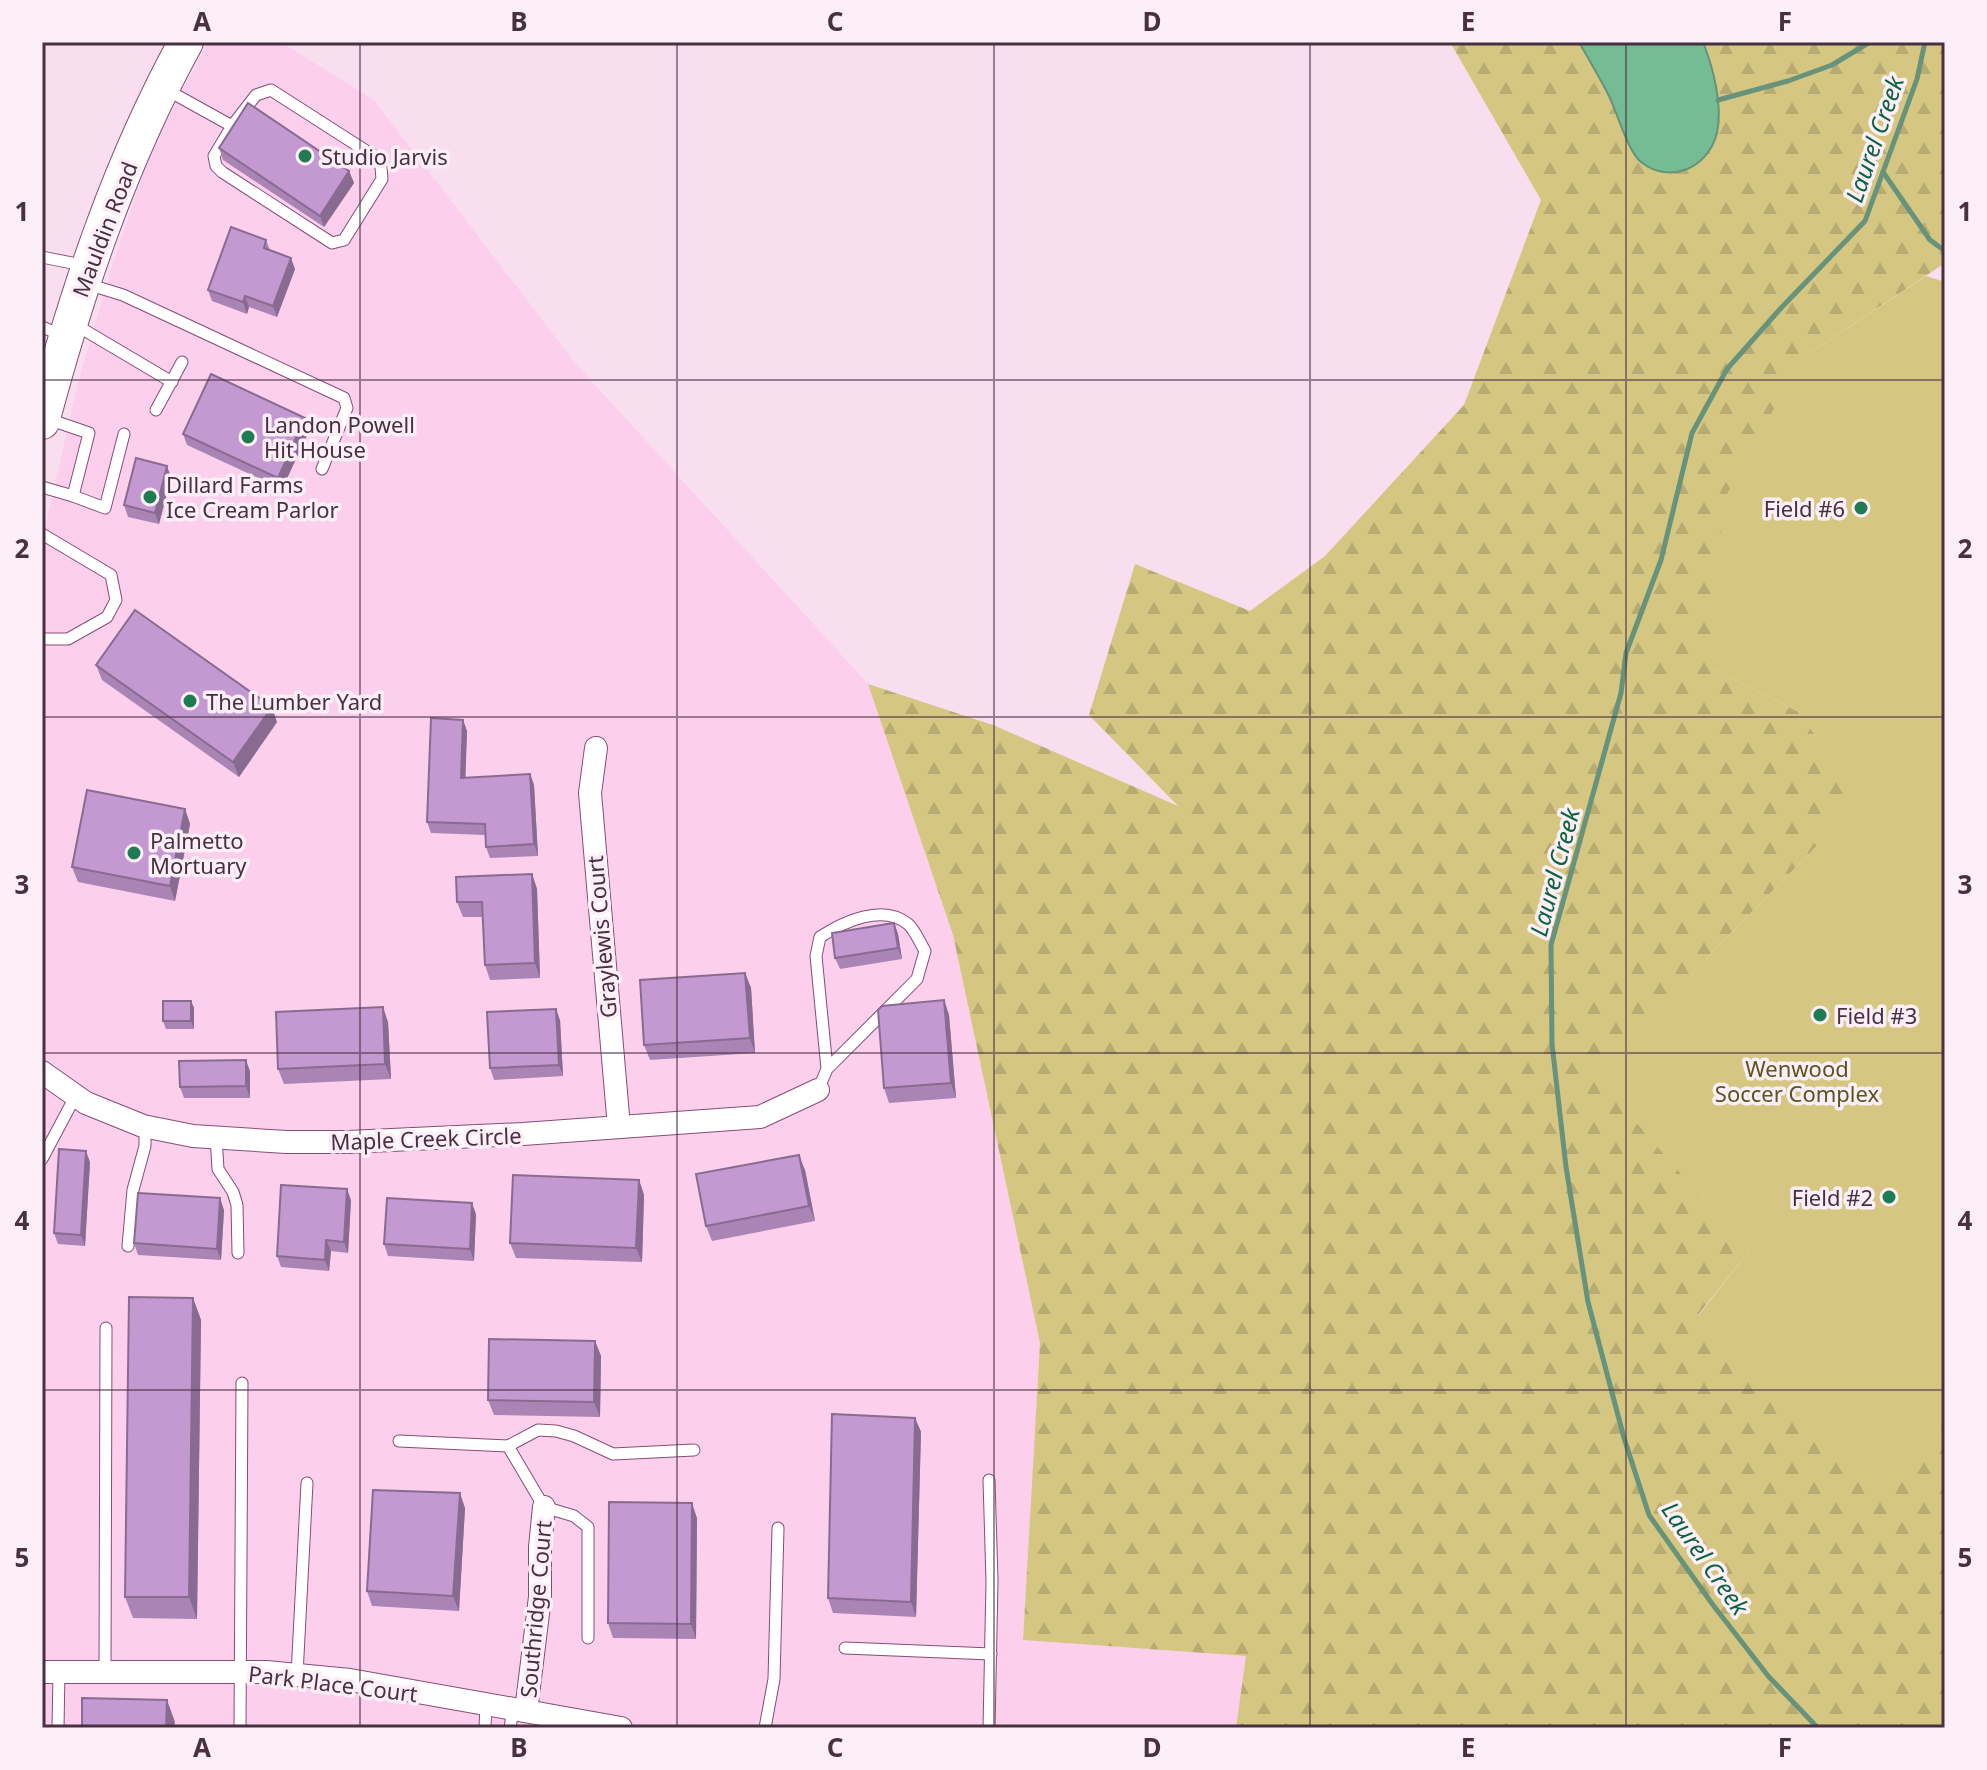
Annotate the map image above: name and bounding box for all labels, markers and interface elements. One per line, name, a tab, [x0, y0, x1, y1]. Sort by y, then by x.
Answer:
text: A	[193, 3, 211, 39]
text: B	[510, 3, 528, 39]
text: C	[827, 3, 843, 39]
text: D	[1142, 3, 1162, 39]
text: E	[1461, 3, 1475, 39]
text: F	[1778, 3, 1792, 39]
water label: Laurel Creek	[1837, 70, 1911, 207]
place label: Studio Jarvis	[321, 141, 448, 171]
marker: Studio Jarvis	[296, 147, 314, 165]
street label: Mauldin Road	[64, 157, 144, 301]
text: 1	[15, 193, 29, 229]
text: 1	[1958, 193, 1972, 229]
place label: Landon Powell Hit House	[264, 409, 415, 464]
marker: Landon Powell Hit House	[239, 428, 257, 446]
place label: Dillard Farms Ice Cream Parlor	[166, 469, 339, 524]
marker: Dillard Farms Ice Cream Parlor	[141, 488, 159, 506]
place label: Field #6	[1764, 493, 1845, 523]
marker: Field #6	[1852, 499, 1870, 517]
text: 2	[15, 530, 30, 566]
text: 2	[1958, 530, 1973, 566]
place label: The Lumber Yard	[206, 686, 382, 716]
marker: The Lumber Yard	[181, 692, 199, 710]
water label: Laurel Creek	[1521, 803, 1587, 940]
place label: Palmetto Mortuary	[150, 825, 247, 880]
marker: Palmetto Mortuary	[125, 844, 143, 862]
street label: Graylewis Court	[579, 854, 623, 1019]
text: 3	[15, 866, 29, 902]
text: 3	[1958, 866, 1972, 902]
place label: Field #3	[1836, 1000, 1917, 1030]
marker: Field #3	[1811, 1006, 1829, 1024]
park label: Wenwood Soccer Complex	[1715, 1053, 1880, 1108]
street label: Maple Creek Circle	[330, 1120, 522, 1156]
place label: Field #2	[1792, 1182, 1873, 1212]
marker: Field #2	[1880, 1188, 1898, 1206]
text: 4	[15, 1202, 30, 1238]
text: 4	[1958, 1202, 1973, 1238]
water label: Laurel Creek	[1655, 1495, 1758, 1622]
street label: Southridge Court	[512, 1519, 558, 1699]
text: 5	[15, 1539, 29, 1575]
text: 5	[1958, 1539, 1972, 1575]
street label: Park Place Court	[247, 1658, 419, 1708]
text: A	[193, 1729, 211, 1765]
text: B	[510, 1729, 528, 1765]
text: C	[827, 1729, 843, 1765]
text: D	[1142, 1729, 1162, 1765]
text: E	[1461, 1729, 1475, 1765]
text: F	[1778, 1729, 1792, 1765]

